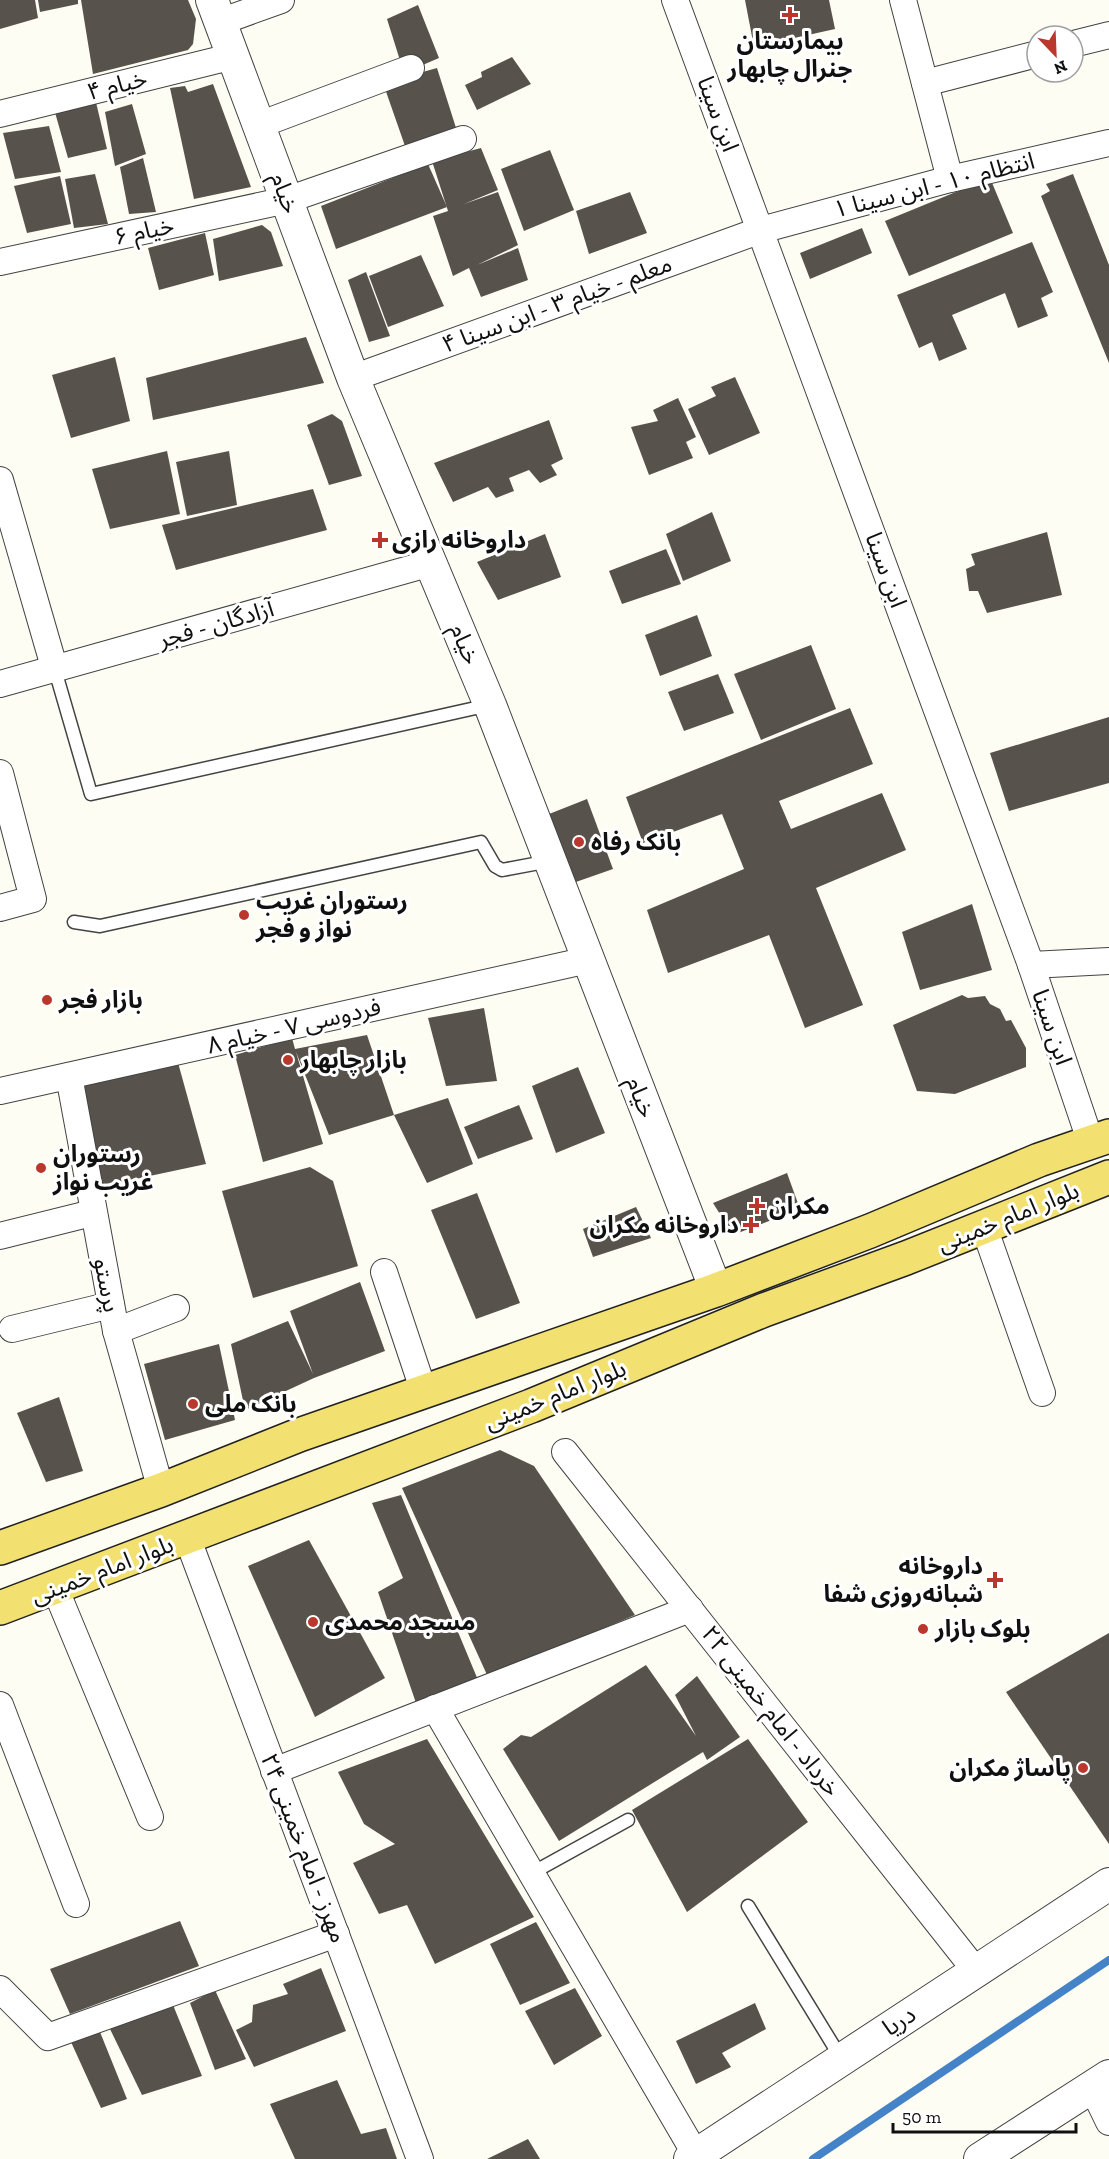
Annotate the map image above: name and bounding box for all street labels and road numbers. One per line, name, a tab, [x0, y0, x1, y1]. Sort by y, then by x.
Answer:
street label: خیام ۴	[84, 63, 151, 110]
street label: ابن سینا	[691, 72, 745, 155]
street label: انتظام ۱۰ - ابن سینا ۱	[830, 145, 1038, 227]
street label: خیام	[261, 168, 306, 219]
street label: خیام ۶	[111, 210, 178, 255]
street label: معلم - خیام ۳ - ابن سینا ۴	[438, 248, 677, 362]
street label: ابن سینا	[859, 528, 913, 611]
street label: آزادگان - فجر	[154, 593, 278, 654]
street label: خیام	[440, 619, 487, 670]
street label: ابن سینا	[1026, 985, 1079, 1068]
street label: فردوسی ۷ - خیام ۸	[204, 991, 385, 1064]
street label: خیام	[617, 1072, 662, 1123]
street label: بلوار امام خمینی	[933, 1175, 1084, 1262]
street label: پرستو	[87, 1255, 127, 1315]
street label: بلوار امام خمینی	[480, 1353, 631, 1440]
street label: بلوار امام خمینی	[27, 1529, 179, 1614]
street label: خرداد - امام خمینی ۲۲	[693, 1619, 847, 1804]
street label: مهرز - امام خمینی ۲۴	[251, 1749, 354, 1948]
street label: دریا	[877, 1999, 921, 2042]

